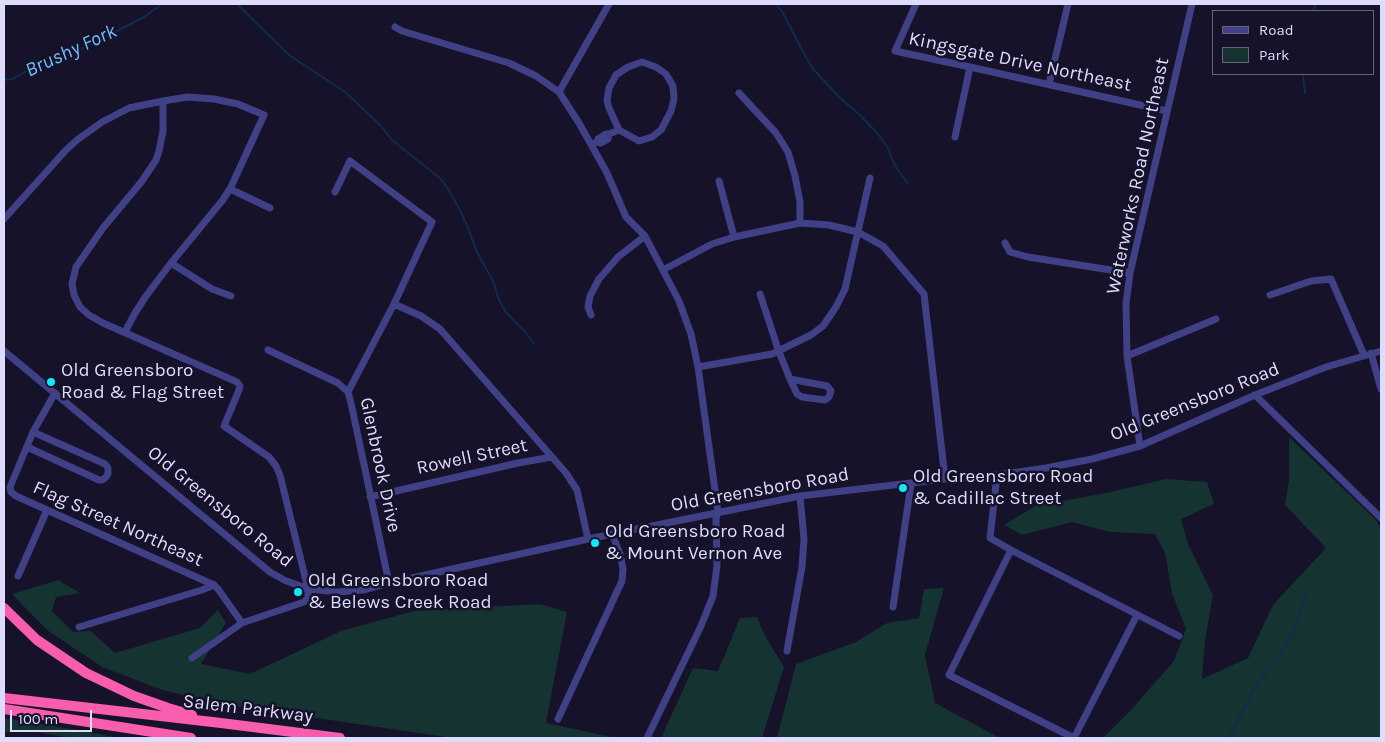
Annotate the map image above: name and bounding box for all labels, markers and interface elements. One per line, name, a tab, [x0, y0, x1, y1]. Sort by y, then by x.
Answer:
legend	[1212, 10, 1375, 75]
water label: Brushy Fork	[21, 19, 121, 83]
text: Road	[1259, 21, 1294, 39]
street label: Kingsgate Drive Northeast	[907, 27, 1133, 97]
text: Park	[1259, 46, 1289, 64]
street label: Waterworks Road Northeast	[1102, 56, 1174, 296]
street label: Old Greensboro Road	[1107, 358, 1283, 446]
place label: Old Greensboro Road & Flag Street	[61, 360, 224, 404]
marker: Old Greensboro Road & Flag Street	[45, 376, 57, 388]
street label: Glenbrook Drive	[355, 395, 405, 535]
street label: Rowell Street	[414, 434, 530, 480]
street label: Old Greensboro Road	[143, 441, 297, 573]
street label: Old Greensboro Road	[669, 463, 851, 517]
place label: Old Greensboro Road & Cadillac Street	[913, 466, 1094, 510]
street label: Flag Street Northeast	[29, 476, 207, 572]
marker: Old Greensboro Road & Cadillac Street	[897, 482, 909, 494]
place label: Old Greensboro Road & Mount Vernon Ave	[605, 521, 786, 565]
marker: Old Greensboro Road & Mount Vernon Ave	[589, 537, 601, 549]
place label: Old Greensboro Road & Belews Creek Road	[308, 570, 492, 614]
marker: Old Greensboro Road & Belews Creek Road	[292, 586, 304, 598]
street label: Salem Parkway	[182, 690, 314, 728]
scale bar	[12, 700, 95, 732]
text: 100 m	[18, 710, 58, 728]

